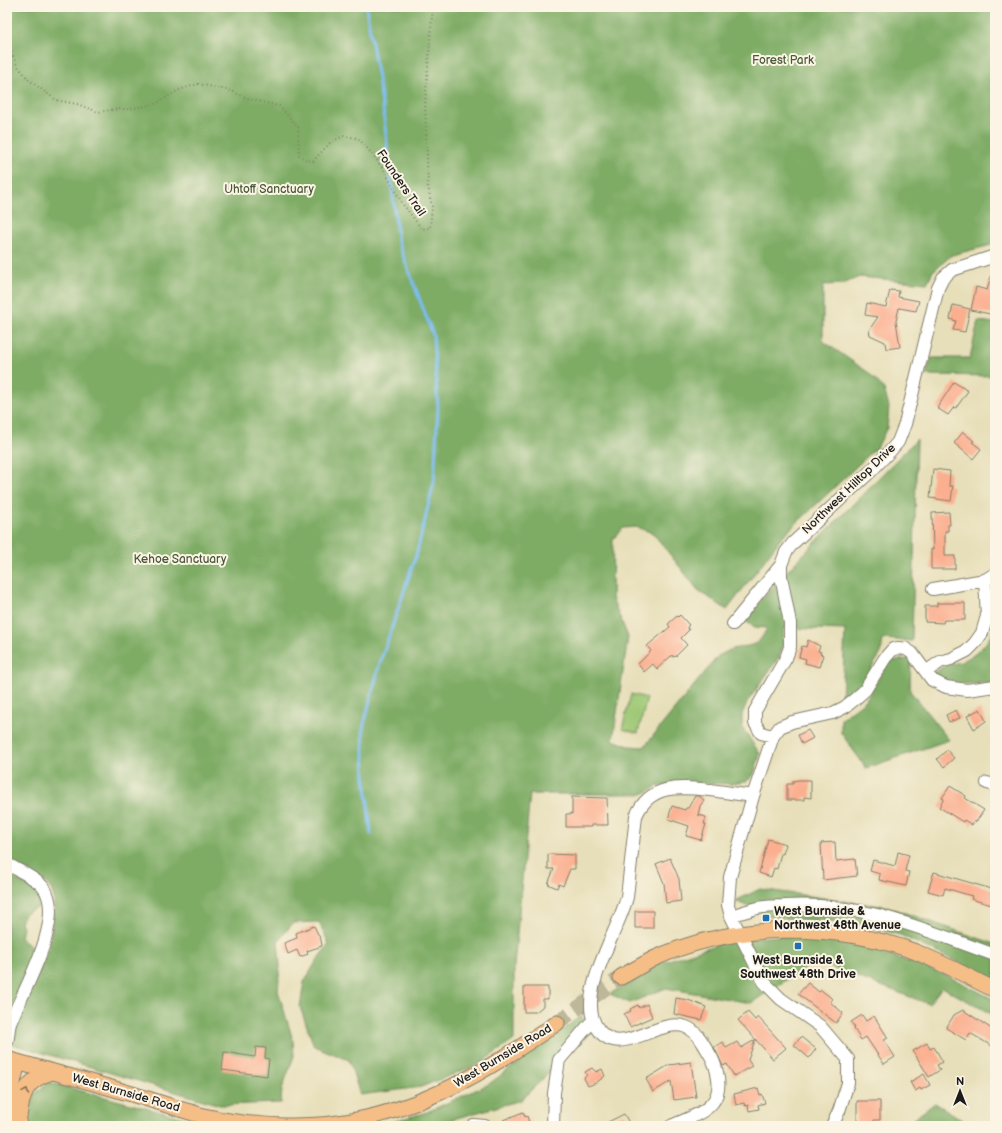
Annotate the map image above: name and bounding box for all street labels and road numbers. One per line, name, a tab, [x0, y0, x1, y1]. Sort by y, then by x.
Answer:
street label: Founders Trail	[373, 147, 429, 219]
street label: Northwest Hilltop Drive	[799, 441, 899, 537]
street label: West Burnside Road	[451, 1021, 555, 1091]
street label: West Burnside Road	[70, 1070, 182, 1116]

